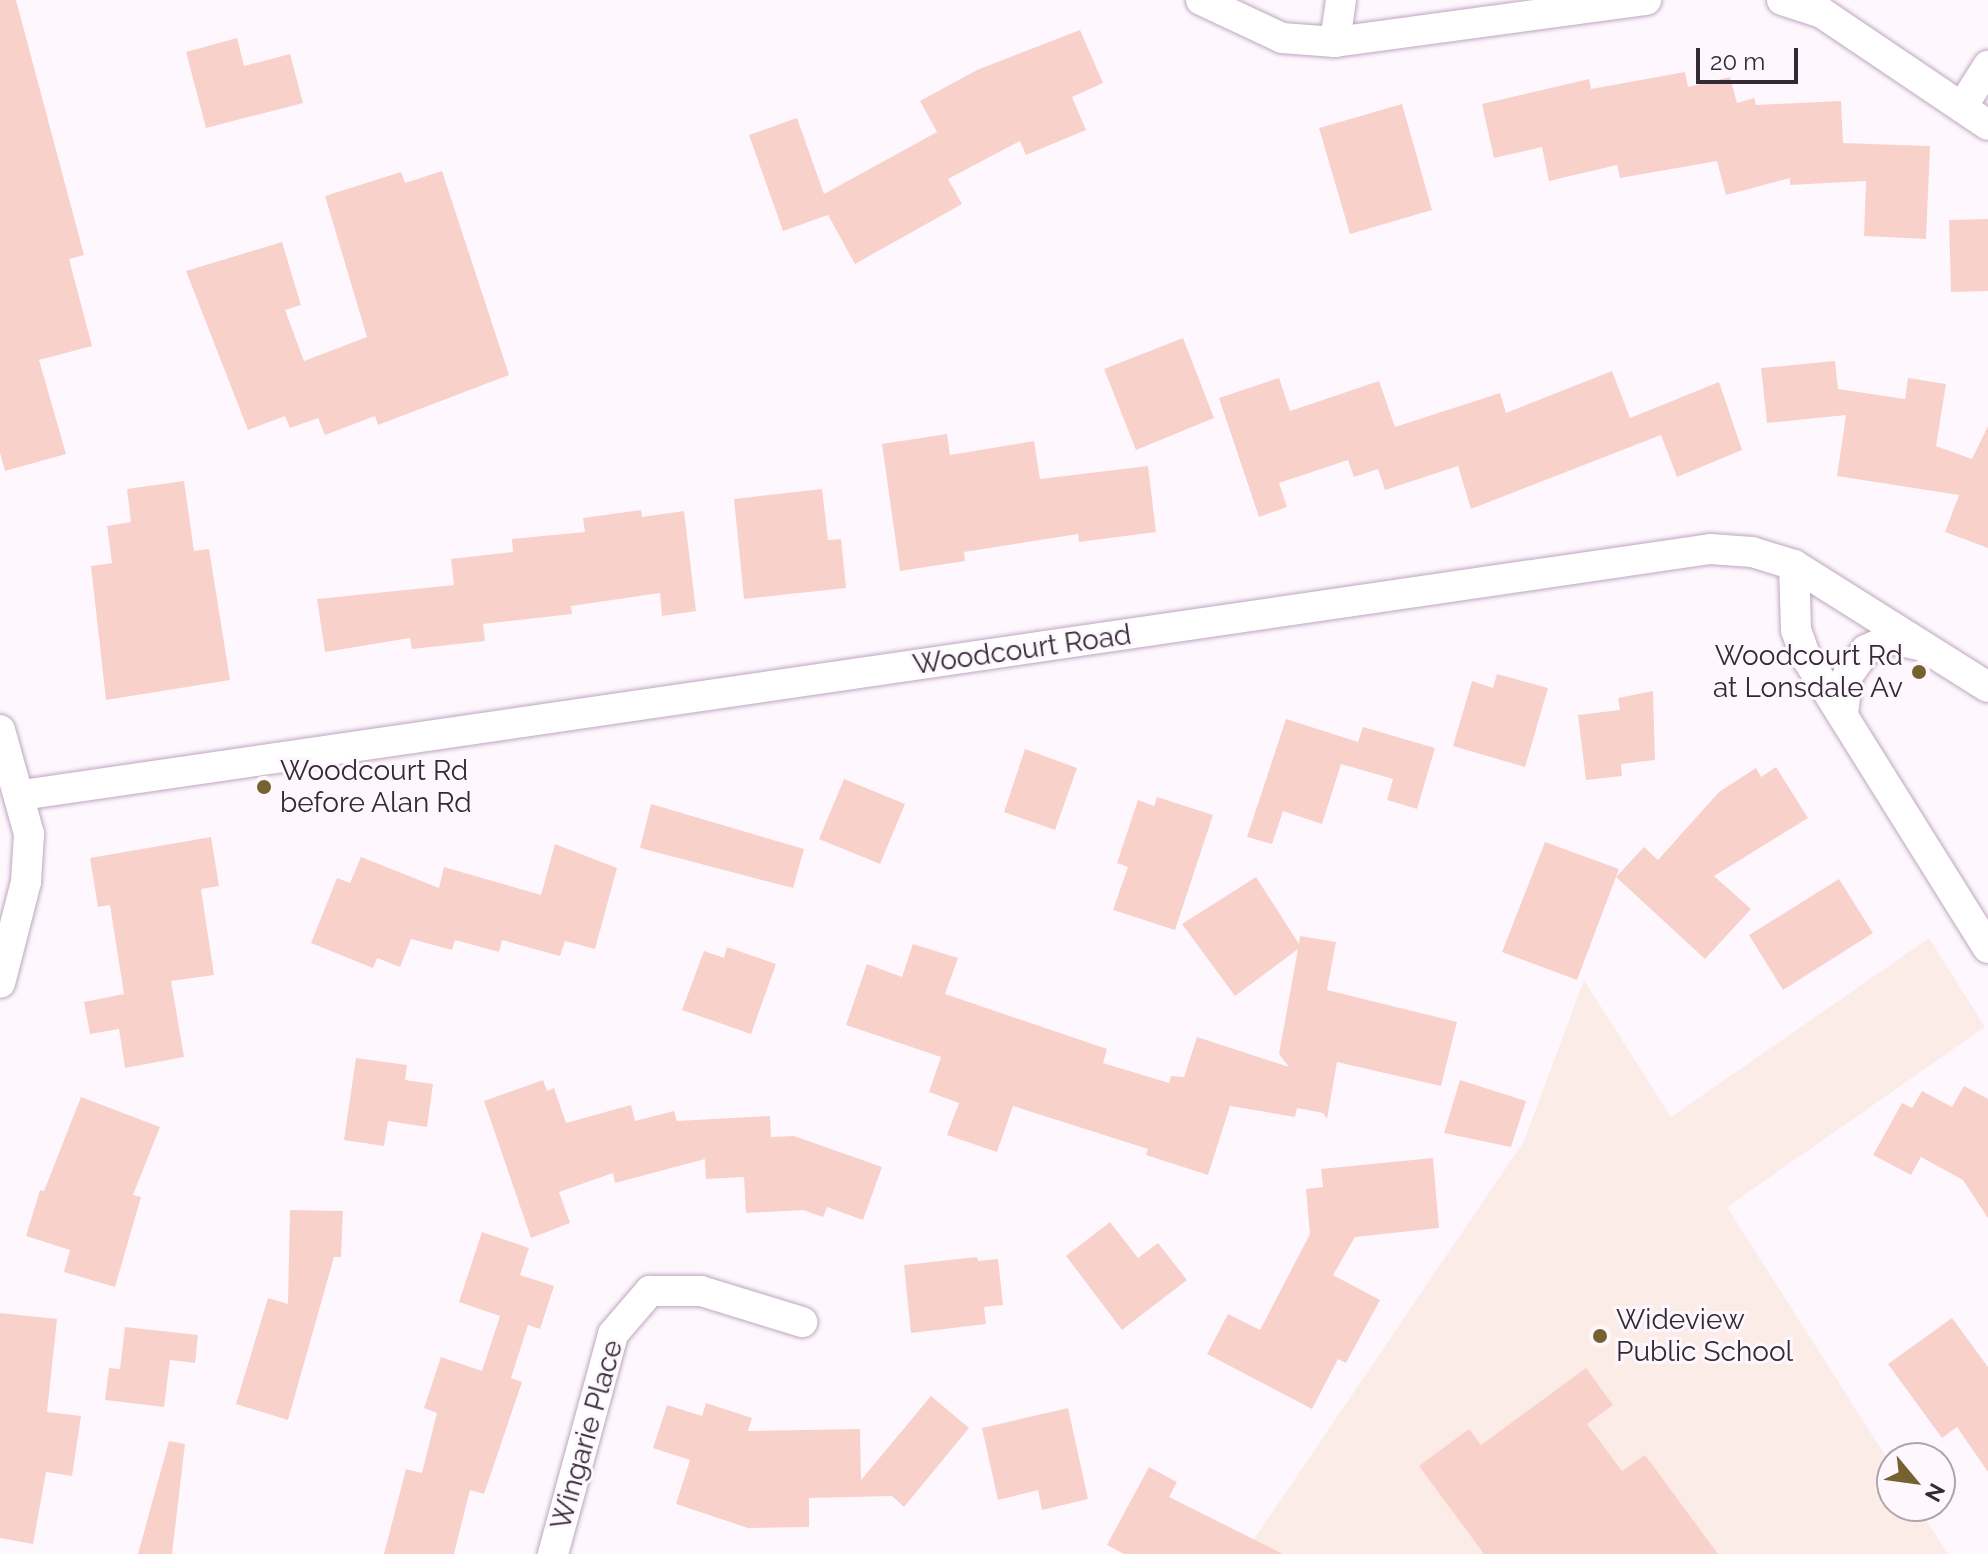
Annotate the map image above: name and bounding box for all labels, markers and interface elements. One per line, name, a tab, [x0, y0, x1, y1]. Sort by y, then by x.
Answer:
scale bar	[1700, 32, 1802, 82]
text: 20 m	[1710, 47, 1765, 76]
street label: Woodcourt Road	[911, 618, 1133, 682]
place label: Woodcourt Rd at Lonsdale Av	[1712, 639, 1903, 705]
marker: Woodcourt Rd at Lonsdale Av	[1910, 663, 1928, 681]
place label: Woodcourt Rd before Alan Rd	[280, 754, 472, 820]
marker: Woodcourt Rd before Alan Rd	[255, 778, 273, 796]
place label: Wideview Public School	[1616, 1303, 1793, 1369]
marker: Wideview Public School	[1591, 1327, 1609, 1345]
street label: Wingarie Place	[544, 1336, 630, 1534]
north arrow	[1876, 1442, 1956, 1522]
text: N	[1920, 1479, 1951, 1506]

